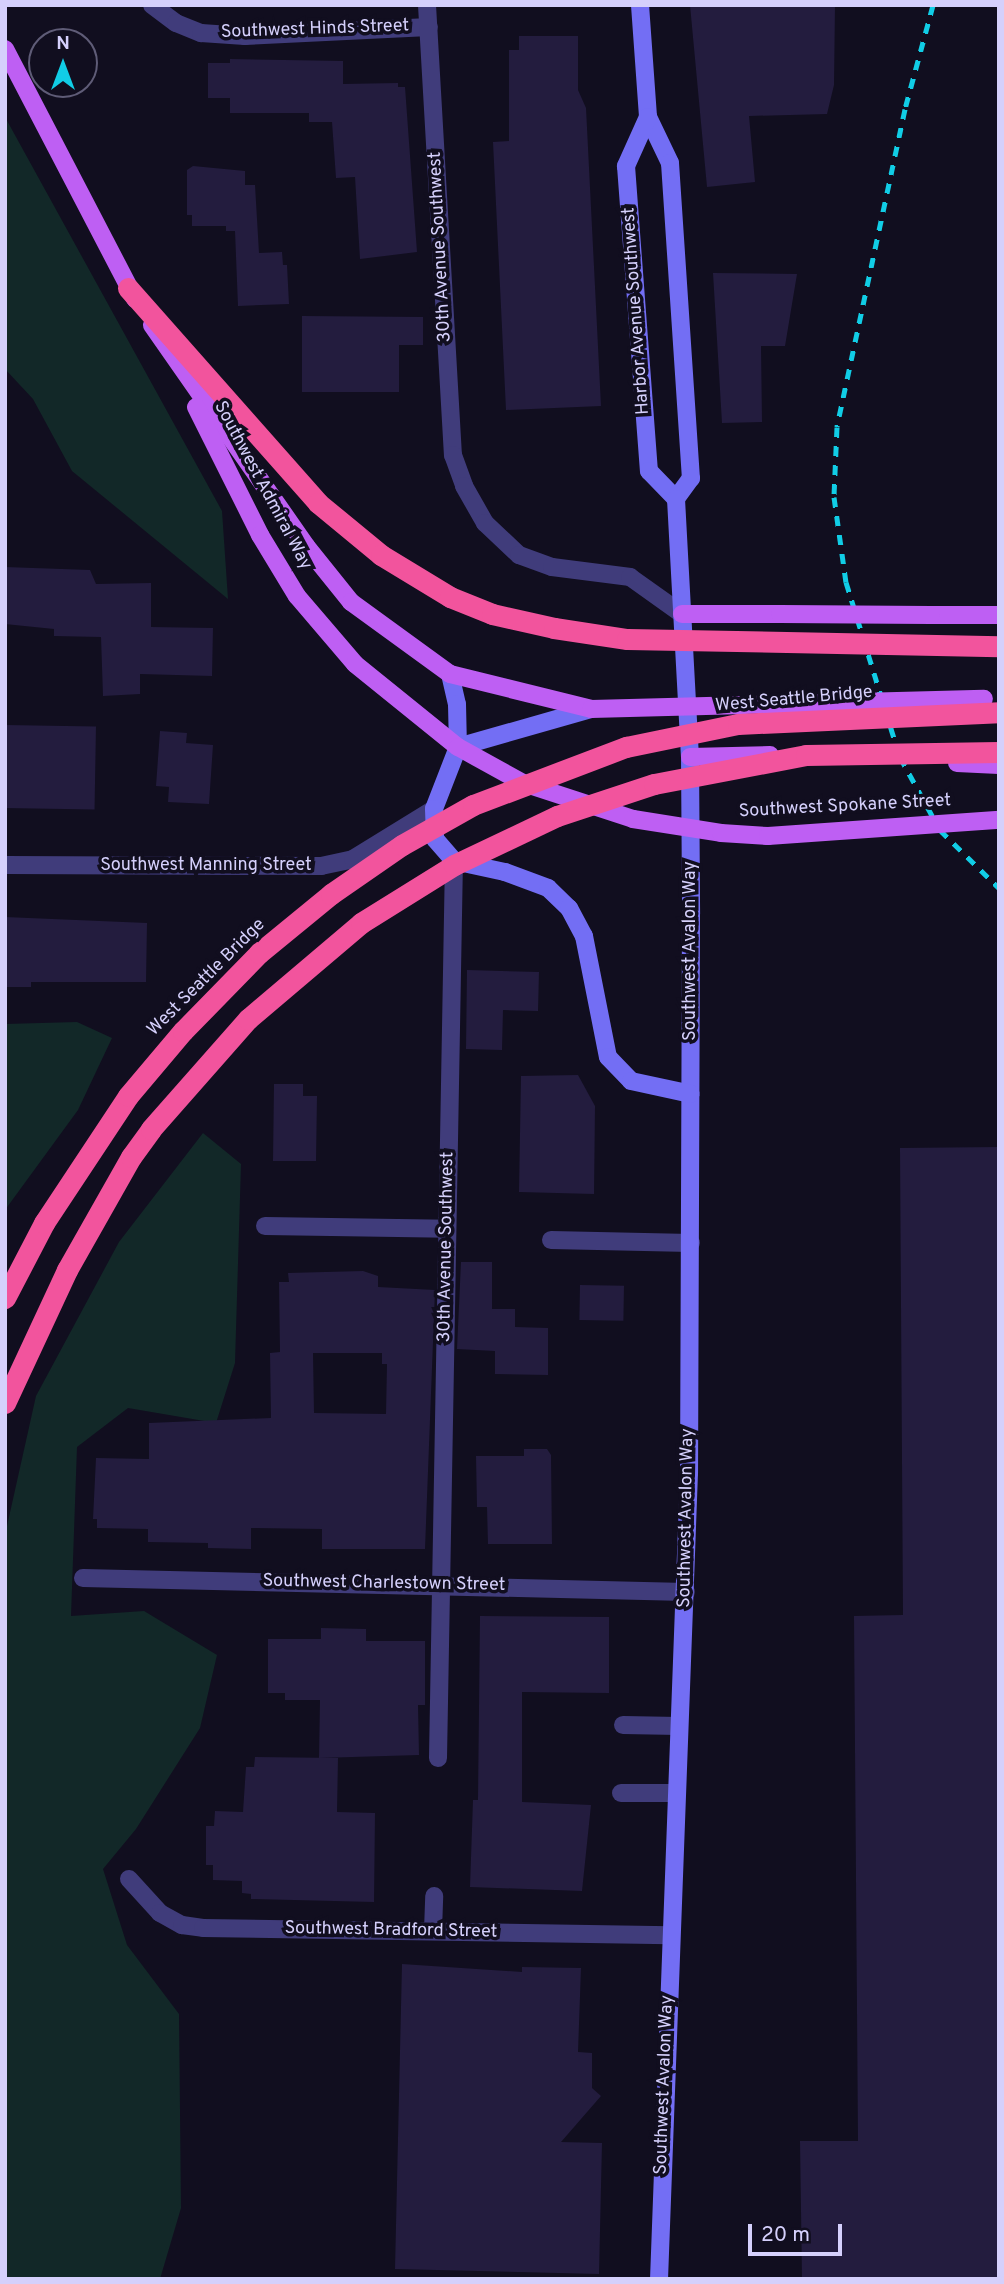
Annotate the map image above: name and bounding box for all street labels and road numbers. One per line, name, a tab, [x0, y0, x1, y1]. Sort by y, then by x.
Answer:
street label: Southwest Hinds Street	[220, 16, 410, 44]
street label: 30th Avenue Southwest	[425, 151, 457, 343]
street label: Harbor Avenue Southwest	[619, 206, 655, 416]
street label: Southwest Admiral Way	[208, 397, 316, 575]
street label: West Seattle Bridge	[715, 682, 873, 718]
street label: Southwest Spokane Street	[738, 791, 952, 823]
street label: Southwest Manning Street	[100, 855, 312, 877]
street label: Southwest Avalon Way	[680, 861, 702, 1041]
street label: West Seattle Bridge	[144, 915, 270, 1041]
street label: 30th Avenue Southwest	[435, 1151, 459, 1343]
street label: Southwest Avalon Way	[675, 1427, 699, 1609]
street label: Southwest Charlestown Street	[262, 1571, 506, 1597]
street label: Southwest Bradford Street	[284, 1918, 498, 1944]
street label: Southwest Avalon Way	[651, 1994, 679, 2176]

